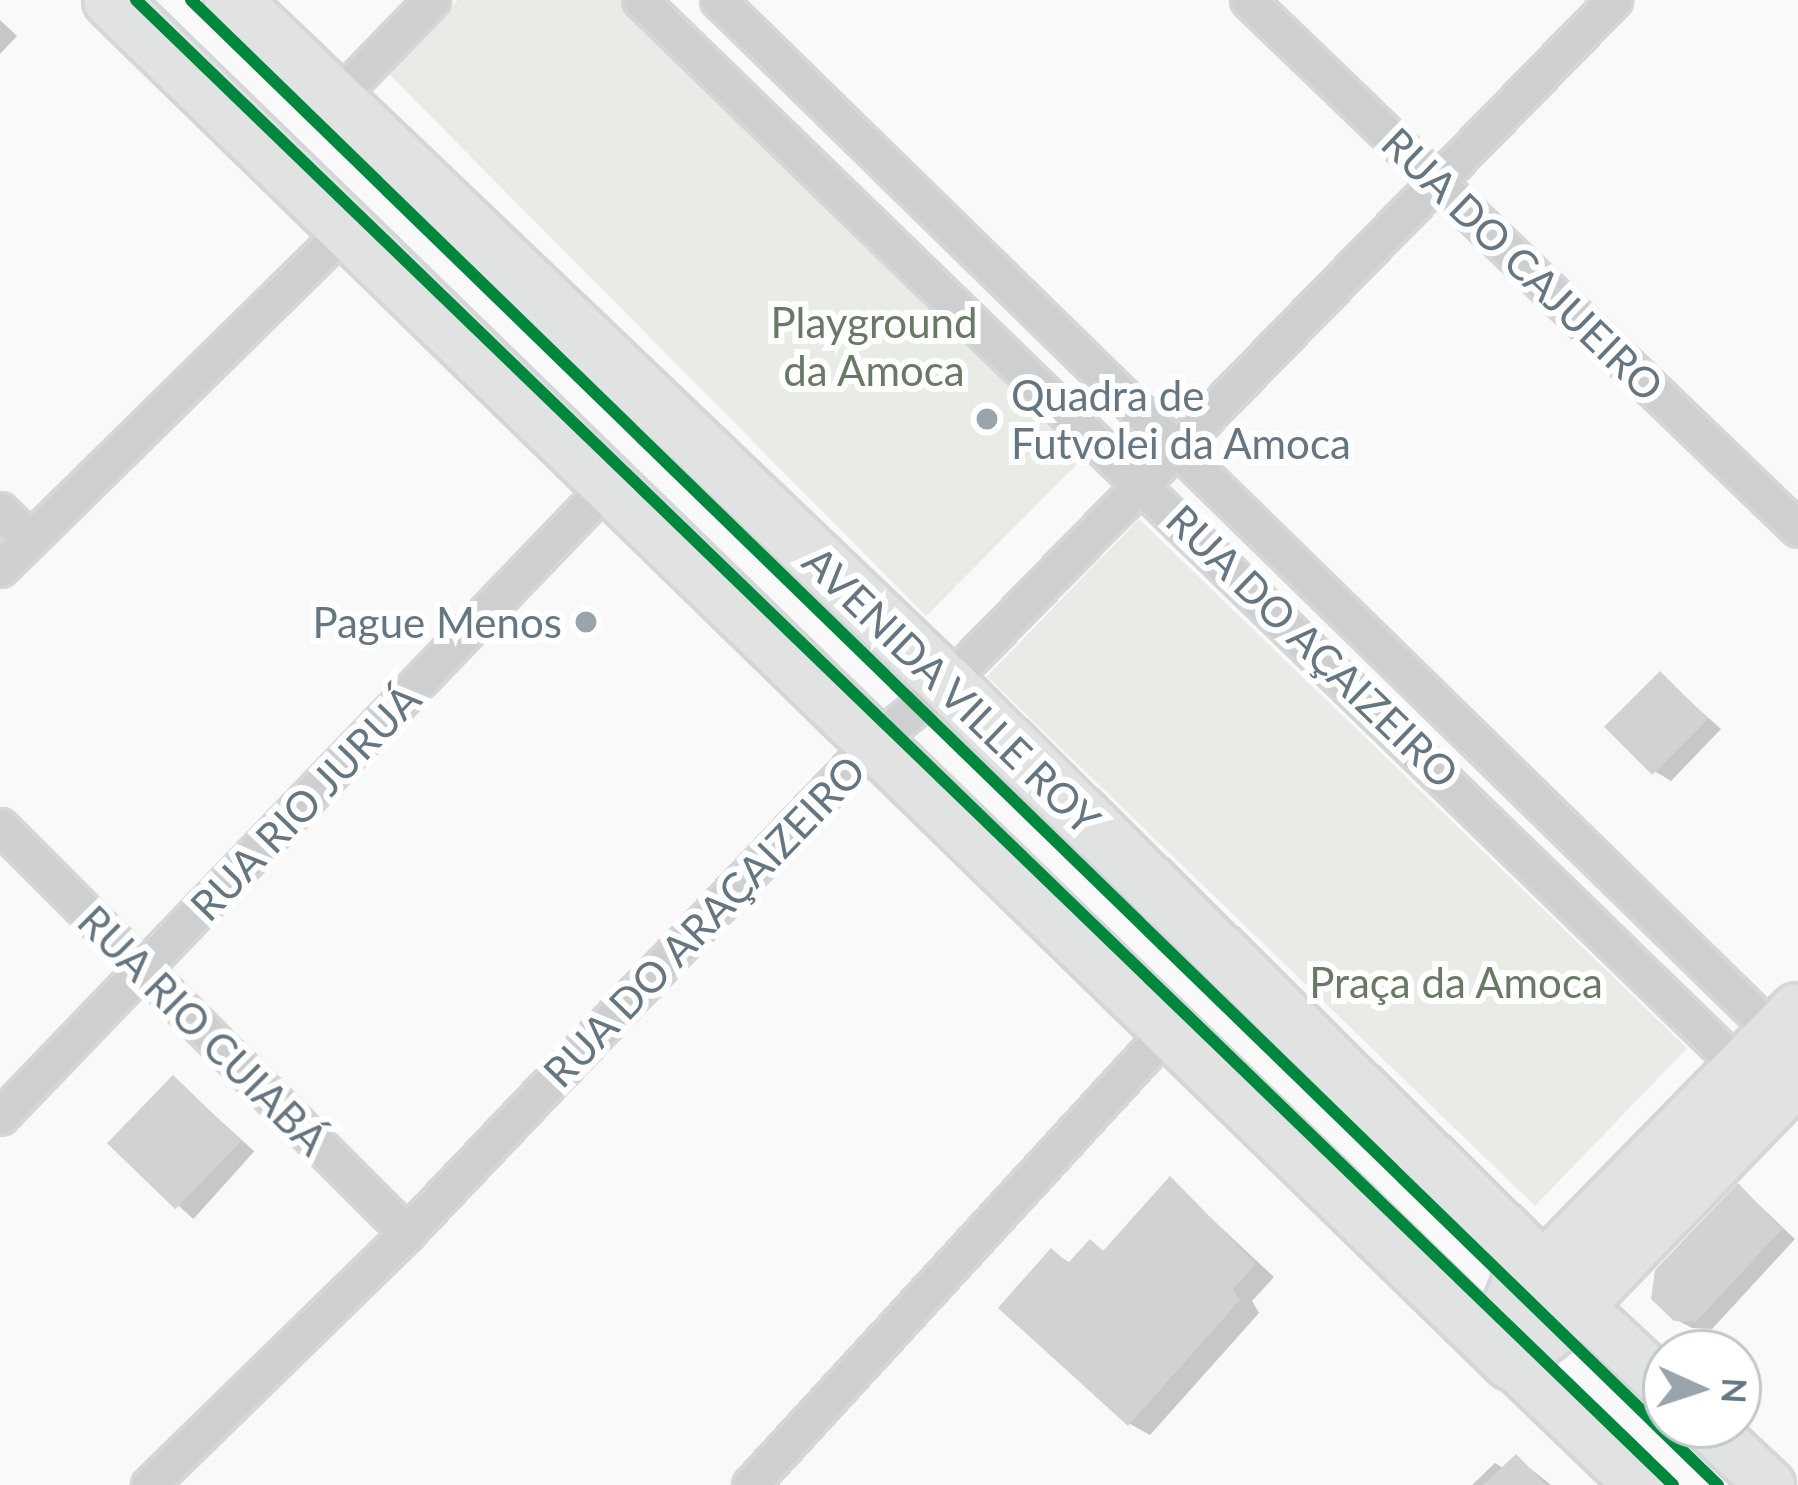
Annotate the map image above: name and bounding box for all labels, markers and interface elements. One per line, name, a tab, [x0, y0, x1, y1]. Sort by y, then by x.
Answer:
street label: RUA DO CAJUEIRO	[1371, 116, 1675, 412]
park label: Playground da Amoca	[770, 297, 978, 395]
place label: Quadra de Futvolei da Amoca	[1011, 370, 1352, 468]
marker: Quadra de Futvolei da Amoca	[974, 406, 1000, 432]
street label: RUA DO AÇAIZEIRO	[1156, 493, 1470, 799]
street label: AVENIDA VILLE ROY	[792, 534, 1112, 846]
place label: Pague Menos	[312, 597, 562, 647]
marker: Pague Menos	[573, 609, 599, 635]
street label: RUA RIO JURUÁ	[179, 672, 431, 932]
street label: RUA DO ARAÇAIZEIRO	[532, 744, 876, 1098]
street label: RUA RIO CUIABÁ	[68, 895, 338, 1165]
park label: Praça da Amoca	[1308, 957, 1604, 1007]
north arrow	[1642, 1329, 1762, 1449]
text: N	[1714, 1377, 1756, 1404]

